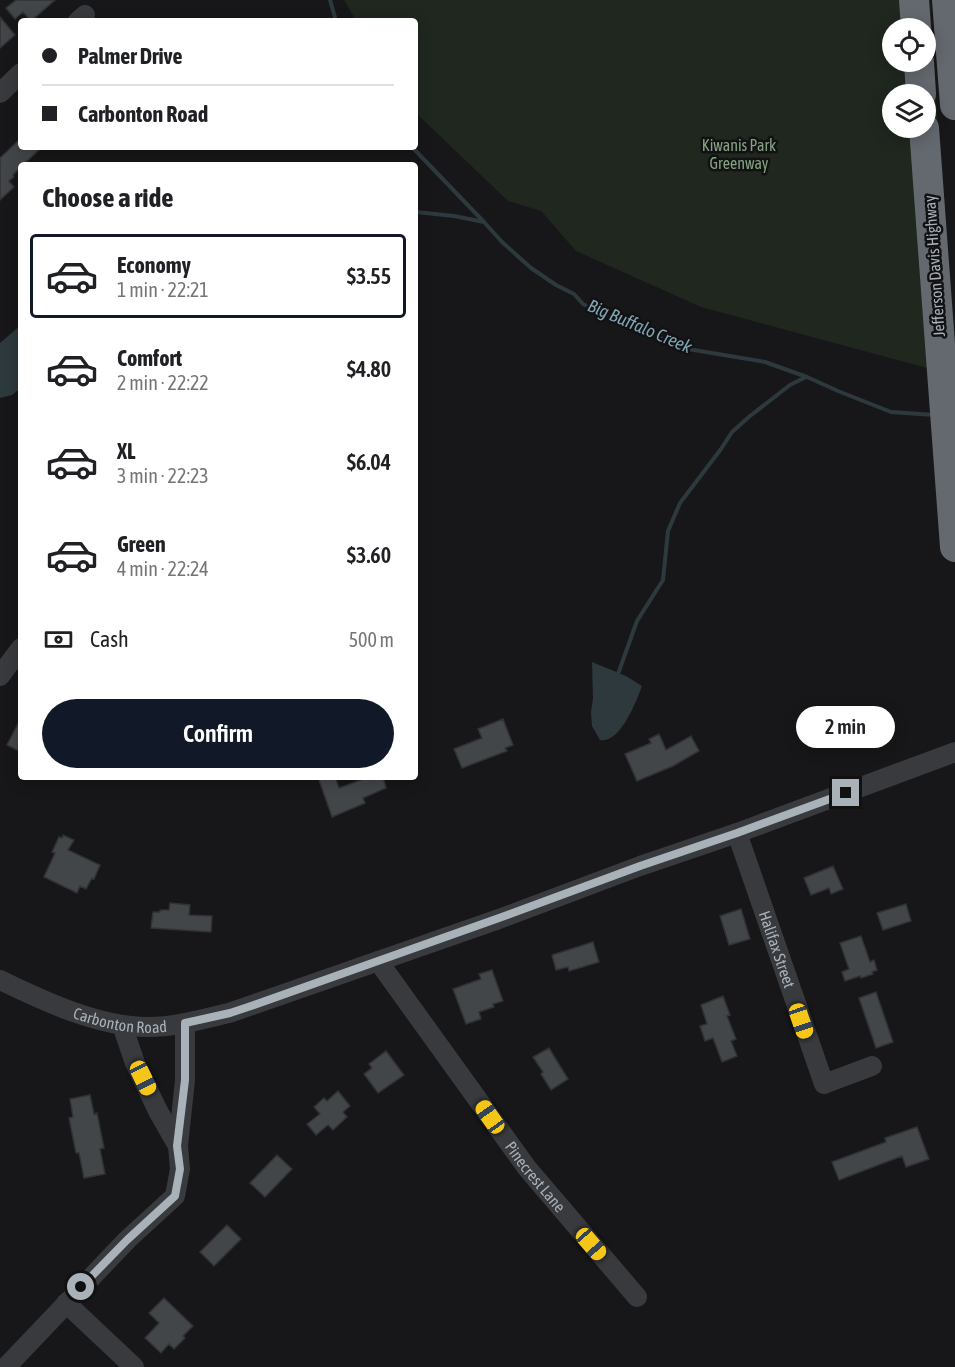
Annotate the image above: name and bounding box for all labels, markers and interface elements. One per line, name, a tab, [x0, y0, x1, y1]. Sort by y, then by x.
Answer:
map controls	[882, 18, 936, 138]
button: locate	[882, 18, 936, 72]
text: Palmer Drive	[78, 43, 182, 69]
button: layers	[882, 84, 936, 138]
text: Carbonton Road	[78, 101, 208, 127]
park label: Kiwanis Park Greenway	[702, 136, 776, 173]
text: Choose a ride	[42, 182, 174, 213]
street label: Jefferson Davis Highway	[920, 194, 949, 337]
icon: car	[45, 249, 99, 303]
text: Economy	[117, 252, 191, 278]
text: $3.55	[347, 263, 391, 289]
text: 1 min · 22:21	[117, 278, 209, 301]
water label: Big Buffalo Creek	[585, 295, 696, 358]
icon: car	[45, 342, 99, 396]
text: Comfort	[117, 345, 182, 371]
text: $4.80	[347, 356, 391, 382]
text: 2 min · 22:22	[117, 371, 209, 394]
icon: car	[45, 435, 99, 489]
text: XL	[117, 438, 135, 464]
text: $6.04	[347, 449, 391, 475]
text: 3 min · 22:23	[117, 464, 209, 487]
icon: car	[45, 528, 99, 582]
text: Green	[117, 531, 166, 557]
text: $3.60	[347, 542, 391, 568]
text: 4 min · 22:24	[117, 557, 209, 580]
icon: cash	[42, 623, 75, 656]
text: Cash	[90, 626, 129, 652]
text: 500 m	[349, 628, 394, 651]
button: Confirm	[42, 699, 394, 768]
callout: 2 min	[796, 706, 896, 748]
text: 2 min	[825, 715, 866, 738]
route end	[832, 779, 859, 806]
street label: Halifax Street	[756, 908, 799, 991]
car	[787, 1001, 815, 1041]
street label: Carbonton Road	[71, 1004, 168, 1036]
car	[127, 1058, 159, 1098]
car	[472, 1097, 508, 1137]
street label: Pinecrest Lane	[502, 1138, 569, 1215]
car	[572, 1225, 610, 1263]
route start	[67, 1273, 94, 1300]

